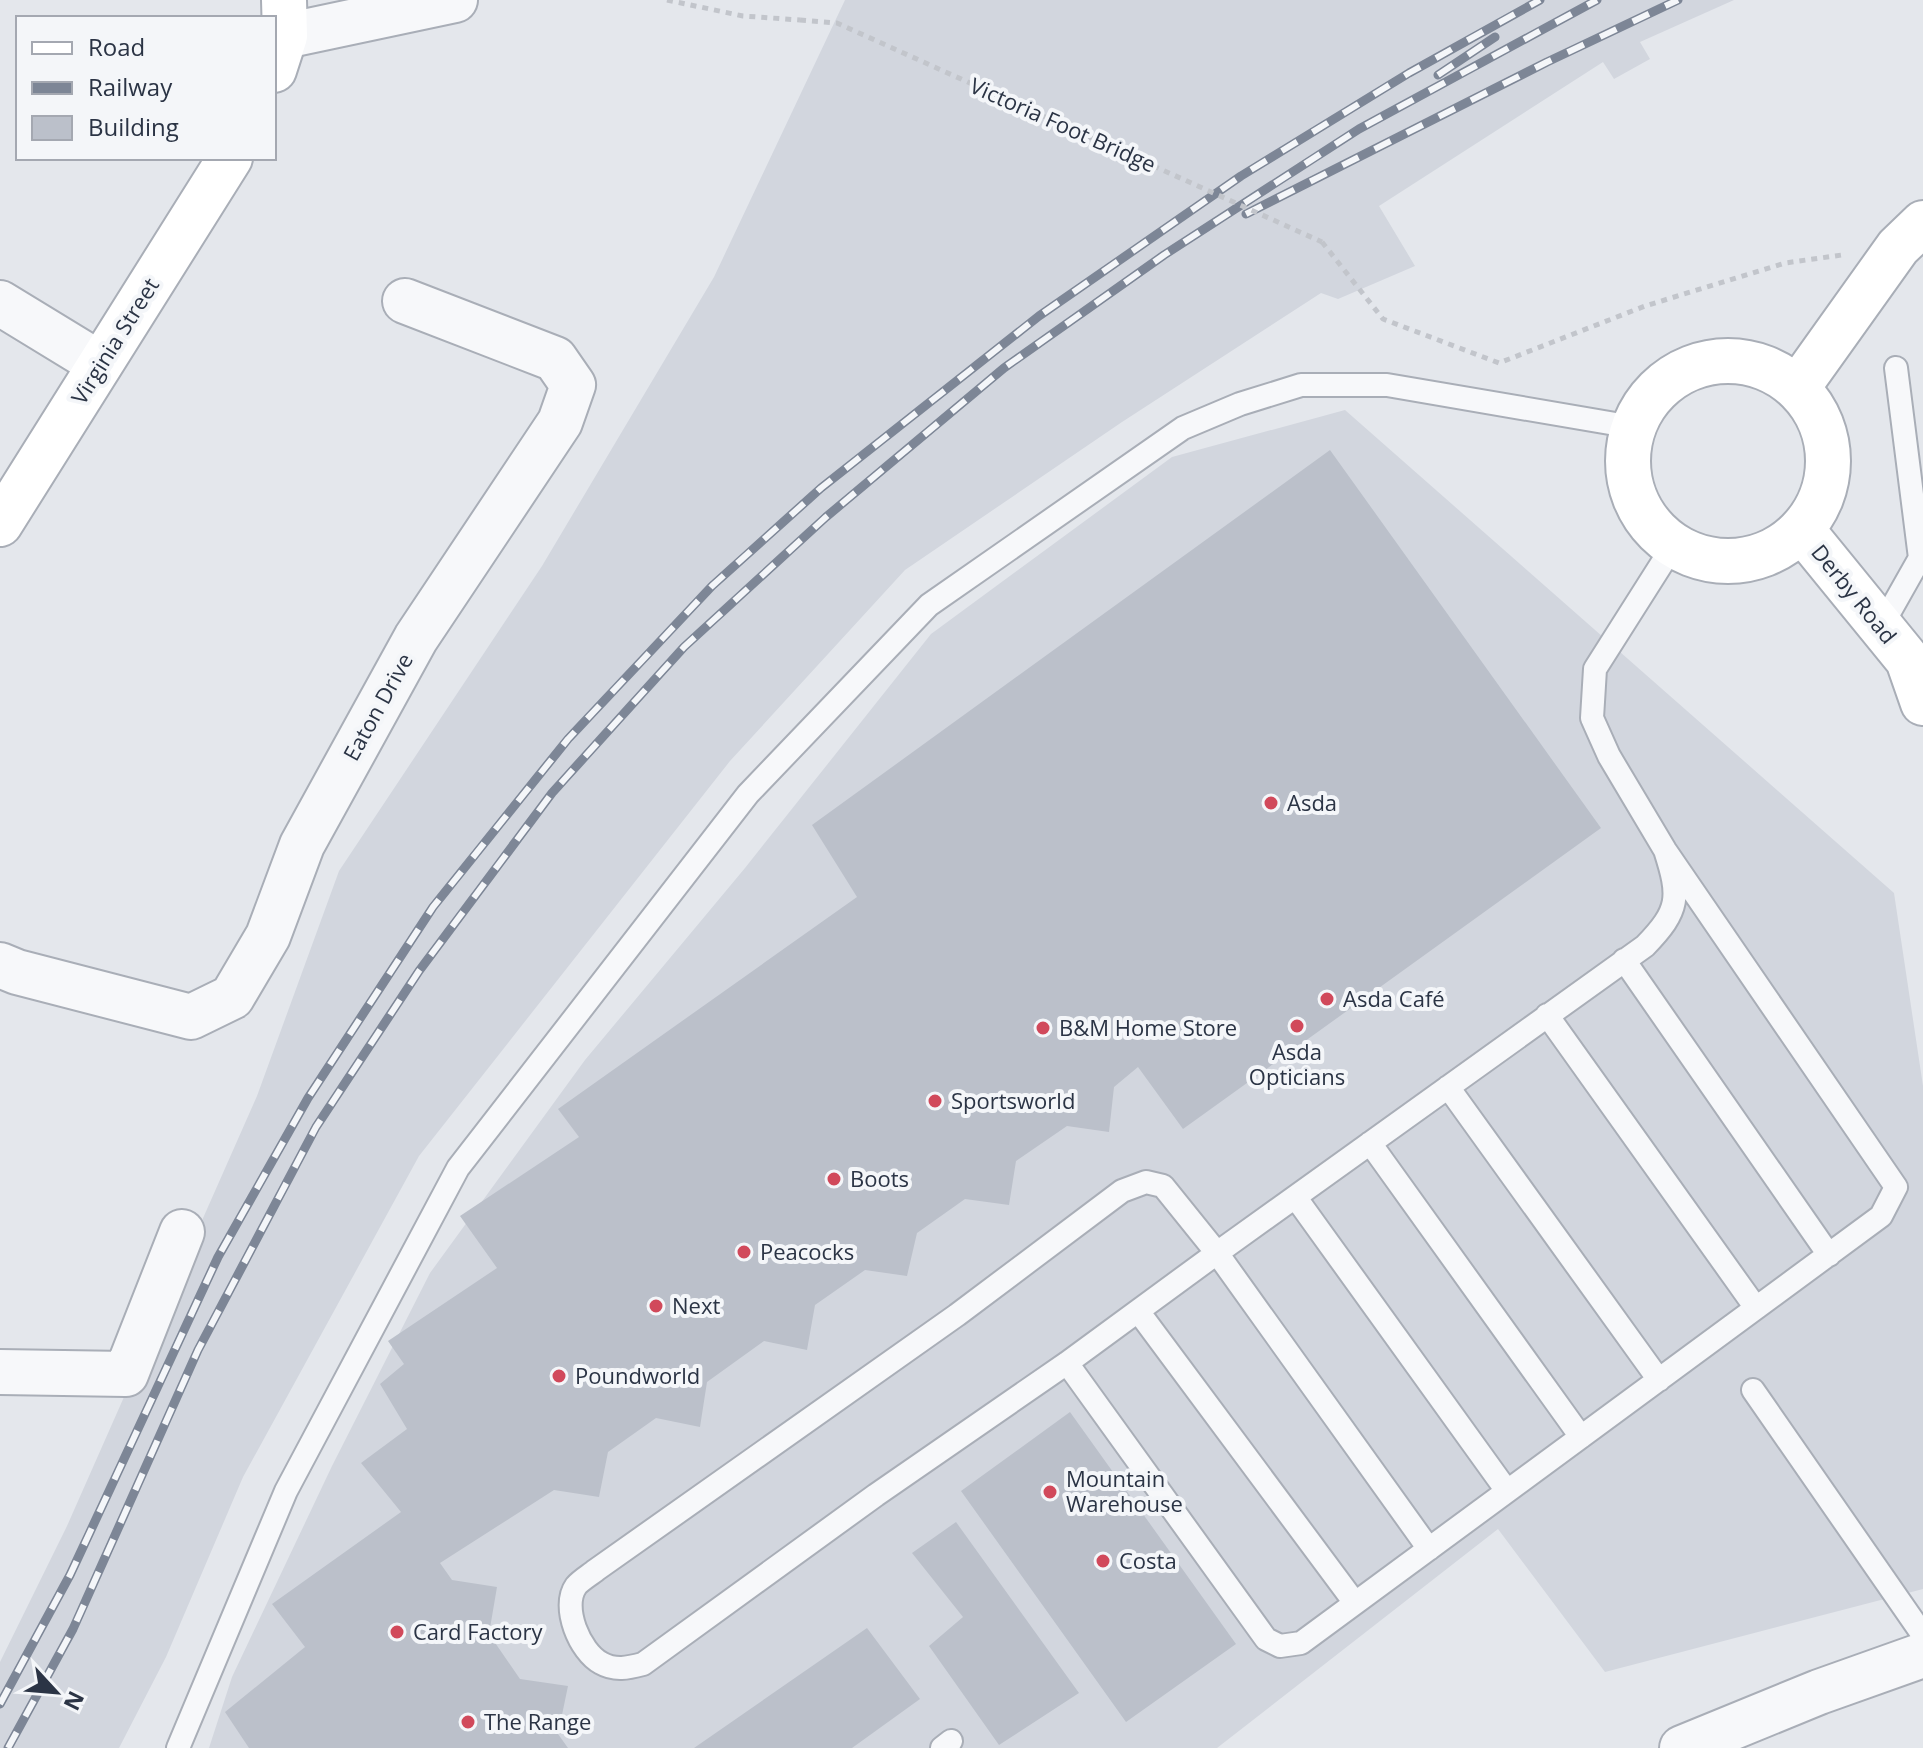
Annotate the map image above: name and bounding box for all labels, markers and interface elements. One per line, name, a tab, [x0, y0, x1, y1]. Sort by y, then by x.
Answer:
legend	[16, 16, 276, 160]
text: Road	[88, 30, 145, 63]
text: Railway	[88, 70, 173, 103]
street label: Victoria Foot Bridge	[966, 70, 1161, 179]
text: Building	[88, 110, 179, 143]
street label: Virginia Street	[63, 272, 165, 409]
street label: Derby Road	[1805, 537, 1904, 649]
street label: Eaton Drive	[335, 647, 419, 766]
place label: Asda	[1287, 787, 1337, 817]
marker: Asda	[1262, 794, 1280, 812]
place label: Asda Café	[1343, 983, 1445, 1013]
marker: Asda Café	[1318, 990, 1336, 1008]
place label: B&M Home Store	[1059, 1012, 1237, 1042]
marker: Asda Opticians	[1288, 1017, 1306, 1035]
marker: B&M Home Store	[1034, 1019, 1052, 1037]
place label: Asda Opticians	[1249, 1036, 1345, 1091]
place label: Sportsworld	[951, 1085, 1075, 1115]
marker: Sportsworld	[926, 1092, 944, 1110]
place label: Boots	[850, 1163, 909, 1193]
marker: Boots	[825, 1170, 843, 1188]
place label: Peacocks	[760, 1236, 854, 1266]
marker: Peacocks	[735, 1243, 753, 1261]
place label: Next	[672, 1290, 720, 1320]
marker: Next	[647, 1297, 665, 1315]
place label: Poundworld	[575, 1360, 700, 1390]
marker: Poundworld	[550, 1367, 568, 1385]
place label: Mountain Warehouse	[1066, 1463, 1183, 1518]
marker: Mountain Warehouse	[1041, 1483, 1059, 1501]
place label: Costa	[1119, 1545, 1177, 1575]
marker: Costa	[1094, 1552, 1112, 1570]
place label: Card Factory	[413, 1616, 543, 1646]
marker: Card Factory	[388, 1623, 406, 1641]
north arrow	[16, 1652, 96, 1732]
text: N	[57, 1687, 92, 1716]
place label: The Range	[484, 1706, 591, 1736]
marker: The Range	[459, 1713, 477, 1731]

